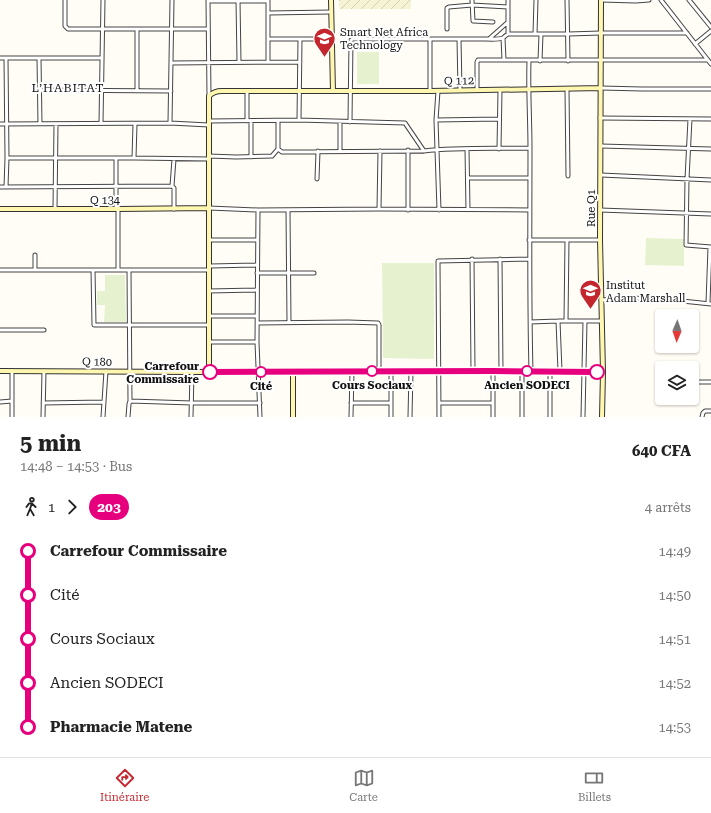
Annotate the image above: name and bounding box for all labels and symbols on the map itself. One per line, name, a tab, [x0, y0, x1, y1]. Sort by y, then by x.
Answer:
school or university icon: Smart Net Africa Technology	[312, 25, 338, 58]
place label: Smart Net Africa Technology	[340, 26, 428, 52]
street label: Q 112	[444, 74, 474, 88]
district label: L’HABITAT	[31, 81, 105, 95]
street label: Rue Q1	[585, 189, 598, 227]
street label: Q 134	[90, 194, 121, 207]
school or university icon: Institut Adam Marshall	[577, 278, 603, 311]
place label: Institut Adam Marshall	[606, 279, 686, 305]
north arrow	[655, 309, 699, 353]
street label: Q 180	[82, 355, 112, 369]
place label: Carrefour Commissaire	[126, 360, 200, 386]
marker: Carrefour Commissaire	[202, 364, 218, 380]
unlabelled marker	[589, 364, 605, 380]
marker: Cours Sociaux	[366, 365, 378, 377]
marker: Ancien SODECI	[521, 365, 533, 377]
marker: Cité	[255, 366, 267, 378]
place label: Cours Sociaux	[332, 379, 413, 392]
place label: Ancien SODECI	[484, 379, 570, 392]
place label: Cité	[250, 380, 273, 393]

